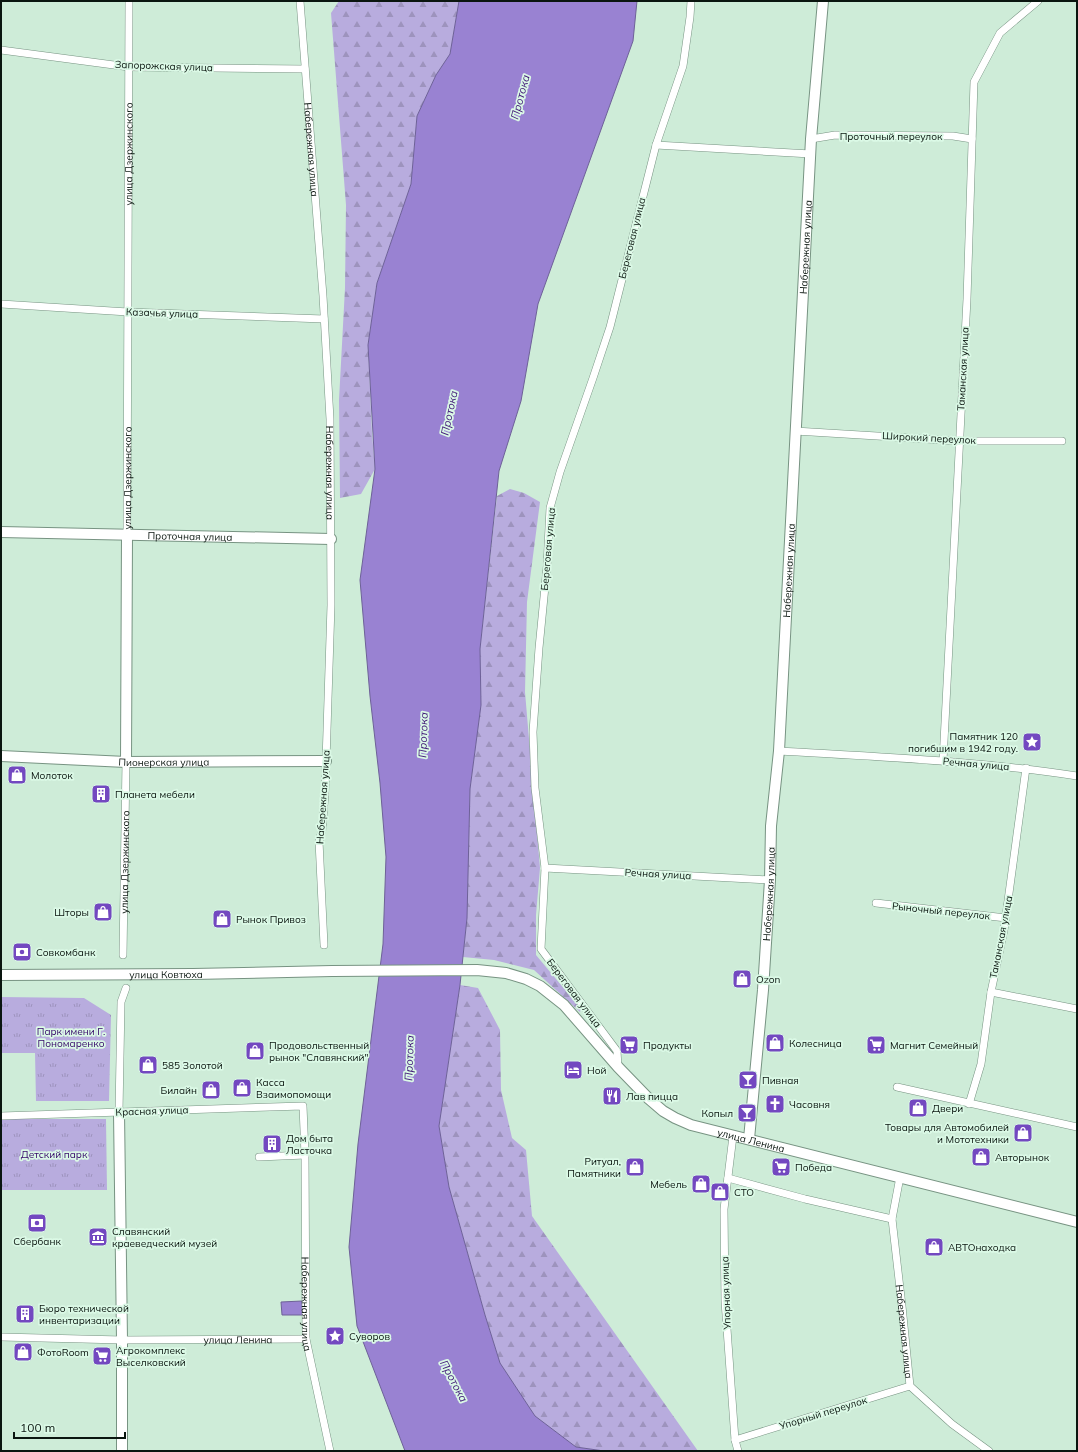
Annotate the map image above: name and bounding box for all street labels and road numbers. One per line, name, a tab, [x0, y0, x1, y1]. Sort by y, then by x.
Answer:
street label: Запорожская улица	[115, 58, 213, 74]
street label: улица Дзержинского	[122, 102, 135, 206]
street label: Набережная улица	[301, 102, 322, 197]
street label: Проточный переулок	[840, 130, 943, 143]
street label: Береговая улица	[616, 196, 648, 280]
street label: Набережная улица	[796, 200, 814, 294]
street label: Казачья улица	[126, 305, 198, 321]
street label: Таманская улица	[954, 327, 972, 411]
street label: улица Дзержинского	[121, 426, 134, 530]
street label: Набережная улица	[324, 426, 337, 520]
street label: Широкий переулок	[882, 429, 977, 447]
street label: Береговая улица	[538, 507, 558, 591]
street label: Набережная улица	[779, 523, 797, 618]
street label: Проточная улица	[147, 529, 233, 543]
street label: Набережная улица	[313, 750, 333, 844]
street label: Пионерская улица	[118, 755, 209, 768]
street label: Речная улица	[942, 755, 1010, 773]
street label: улица Дзержинского	[117, 810, 132, 914]
street label: Набережная улица	[760, 847, 777, 941]
street label: Речная улица	[624, 866, 692, 882]
street label: Таманская улица	[987, 895, 1015, 979]
street label: Рыночный переулок	[891, 899, 991, 923]
street label: Береговая улица	[544, 956, 604, 1030]
street label: улица Ковтюха	[129, 967, 203, 981]
street label: Красная улица	[115, 1103, 189, 1119]
street label: улица Ленина	[716, 1125, 786, 1155]
street label: Упорная улица	[718, 1256, 734, 1331]
street label: Набережная улица	[299, 1257, 315, 1352]
street label: Набережная улица	[893, 1284, 916, 1379]
street label: улица Ленина	[203, 1333, 273, 1346]
street label: Упорный переулок	[777, 1393, 869, 1433]

